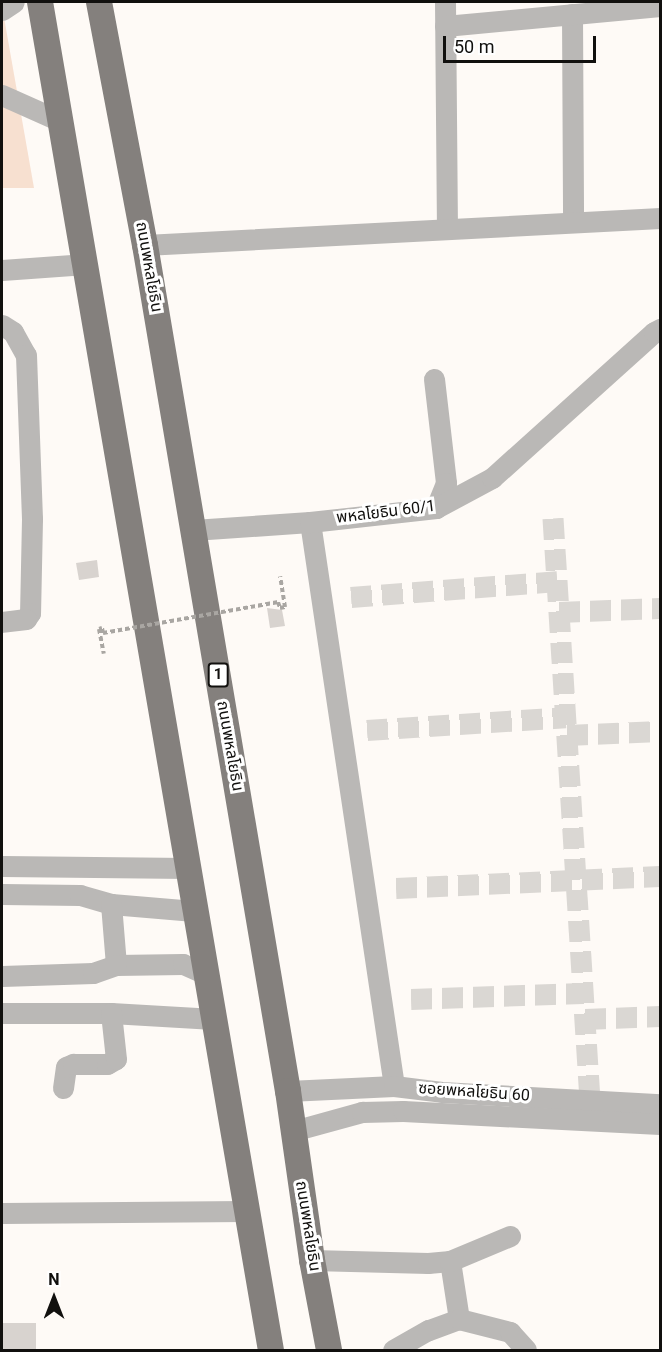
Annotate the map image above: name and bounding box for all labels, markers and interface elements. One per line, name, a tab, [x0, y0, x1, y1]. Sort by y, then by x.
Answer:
scale bar	[446, 24, 599, 62]
text: 50 m	[454, 36, 494, 57]
street label: ถนนพหลโยธิน	[132, 220, 166, 314]
street label: พหลโยธิน 60/1	[335, 496, 437, 528]
road number: 1	[208, 663, 228, 687]
street label: ถนนพหลโยธิน	[213, 699, 247, 793]
street label: ซอยพหลโยธิน 60	[418, 1079, 530, 1105]
street label: ถนนพหลโยธิน	[291, 1179, 325, 1273]
north arrow	[24, 1268, 84, 1328]
text: N	[48, 1270, 60, 1289]

